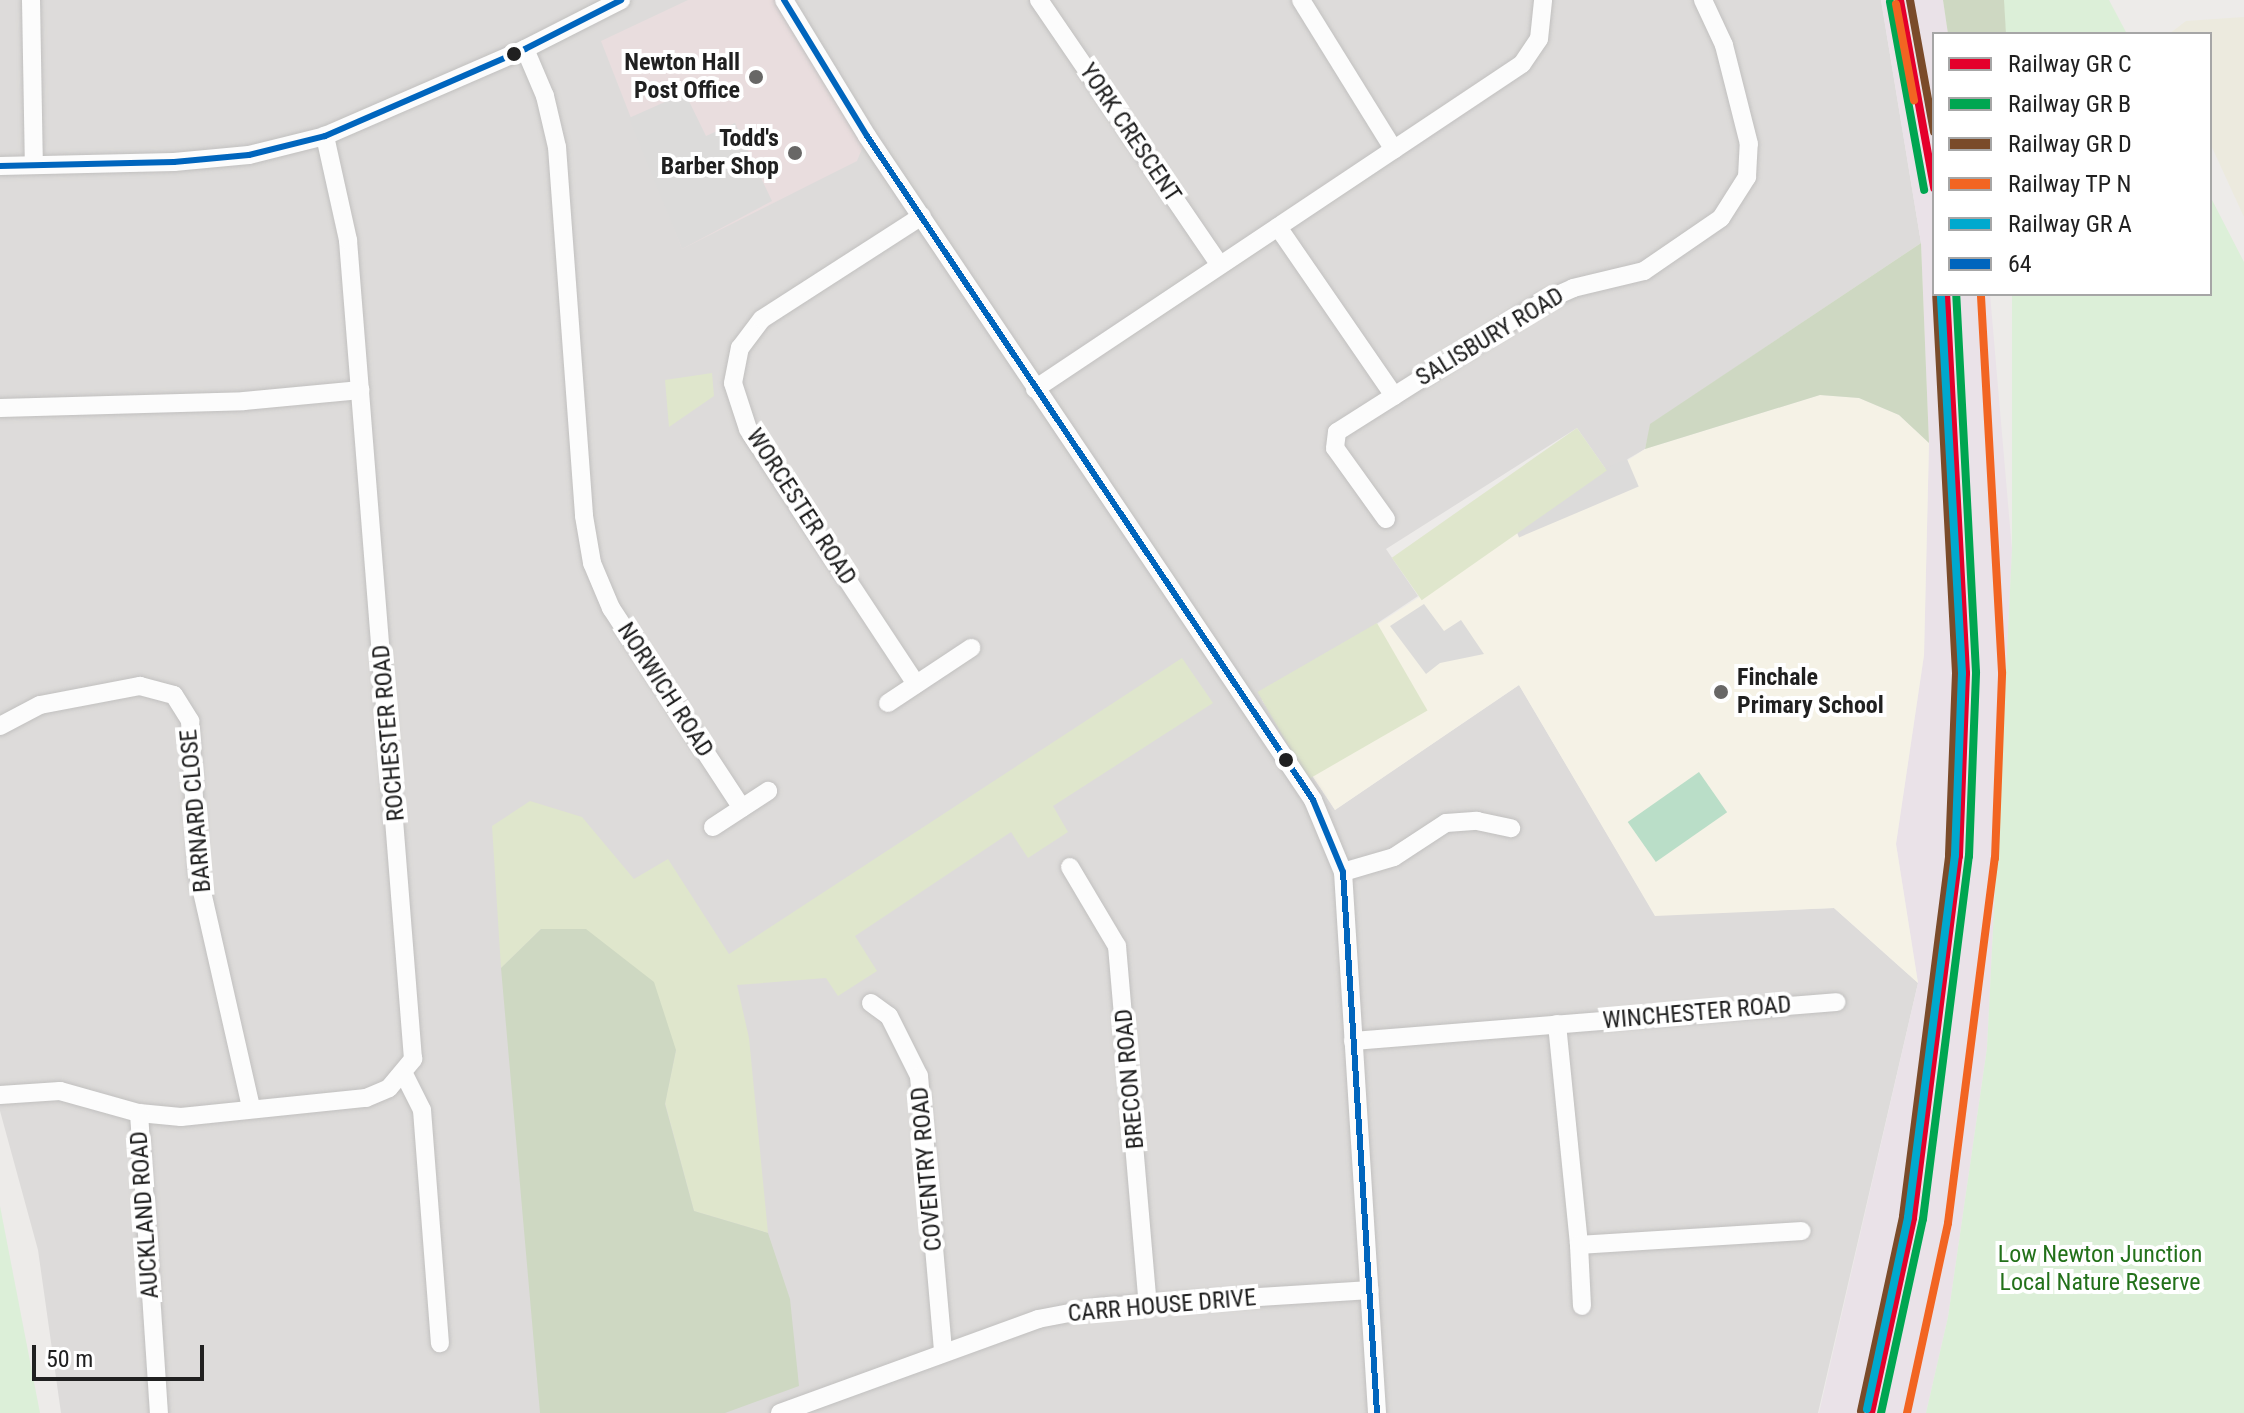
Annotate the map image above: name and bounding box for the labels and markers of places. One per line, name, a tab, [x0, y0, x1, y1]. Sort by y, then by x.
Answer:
unlabelled marker	[506, 46, 522, 62]
place label: Newton Hall Post Office	[624, 49, 740, 105]
marker: Newton Hall Post Office	[747, 68, 765, 86]
place label: Todd's Barber Shop	[661, 125, 779, 181]
marker: Todd's Barber Shop	[786, 144, 804, 162]
place label: Finchale Primary School	[1737, 664, 1884, 720]
marker: Finchale Primary School	[1712, 683, 1730, 701]
unlabelled marker	[1278, 752, 1294, 768]

